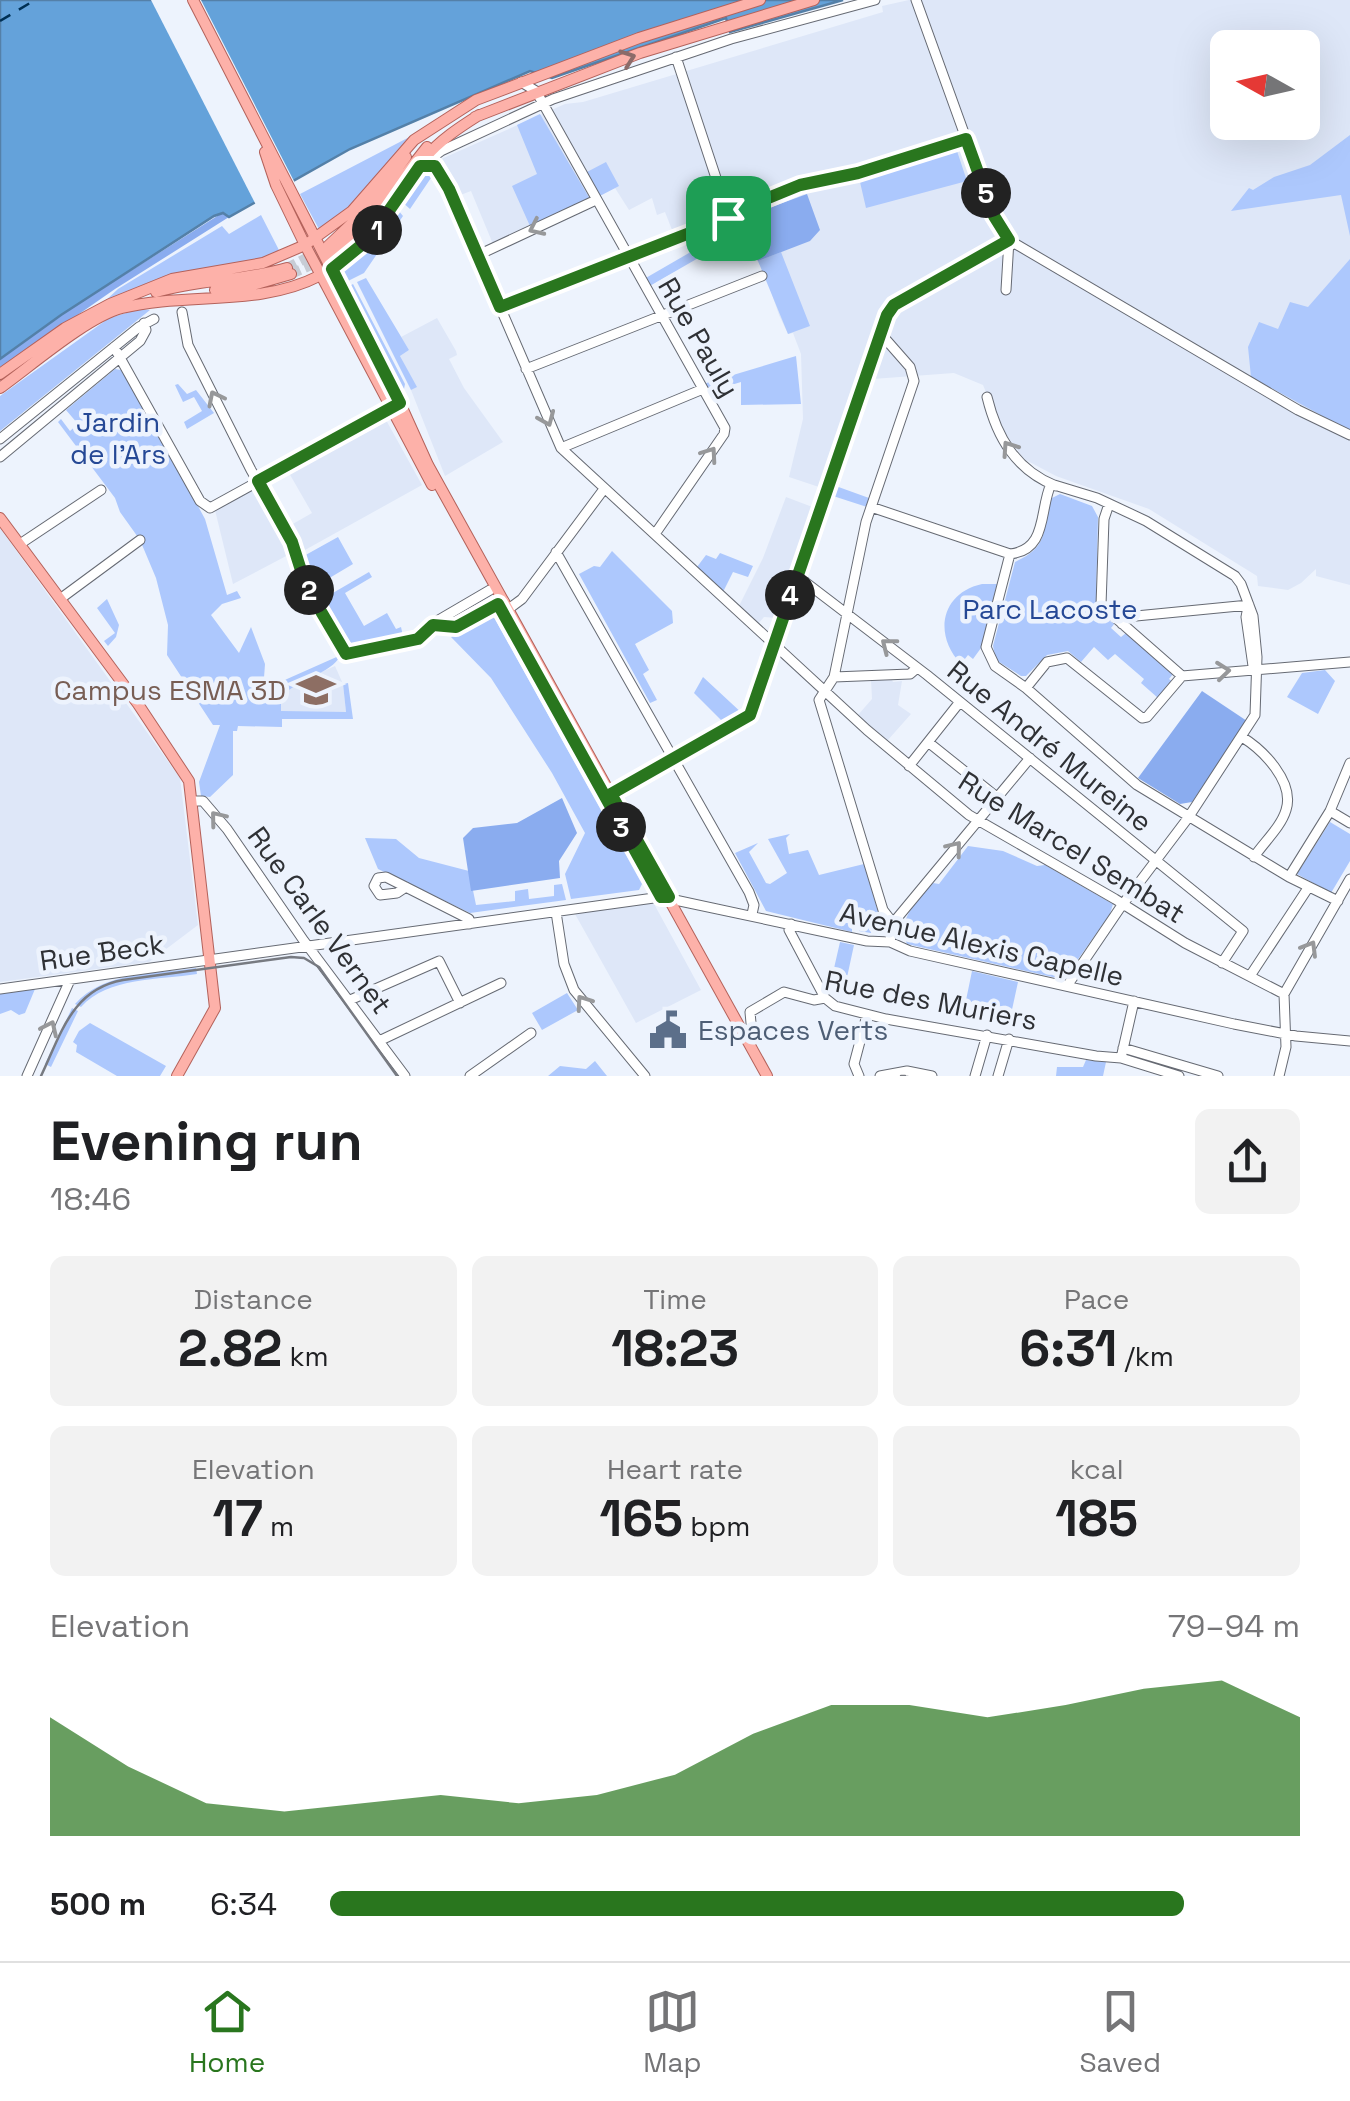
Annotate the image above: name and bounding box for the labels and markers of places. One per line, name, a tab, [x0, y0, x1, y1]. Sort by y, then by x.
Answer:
pin: 5	[961, 168, 1011, 218]
pin	[686, 176, 771, 261]
pin: 1	[352, 205, 402, 255]
pin: 2	[284, 565, 334, 615]
pin: 4	[765, 570, 815, 620]
school or university icon: Campus ESMA 3D	[295, 669, 337, 711]
place label: Campus ESMA 3D	[54, 672, 286, 708]
pin: 3	[596, 802, 646, 852]
public building icon: Espaces Verts	[647, 1009, 689, 1051]
place label: Espaces Verts	[698, 1012, 888, 1048]

